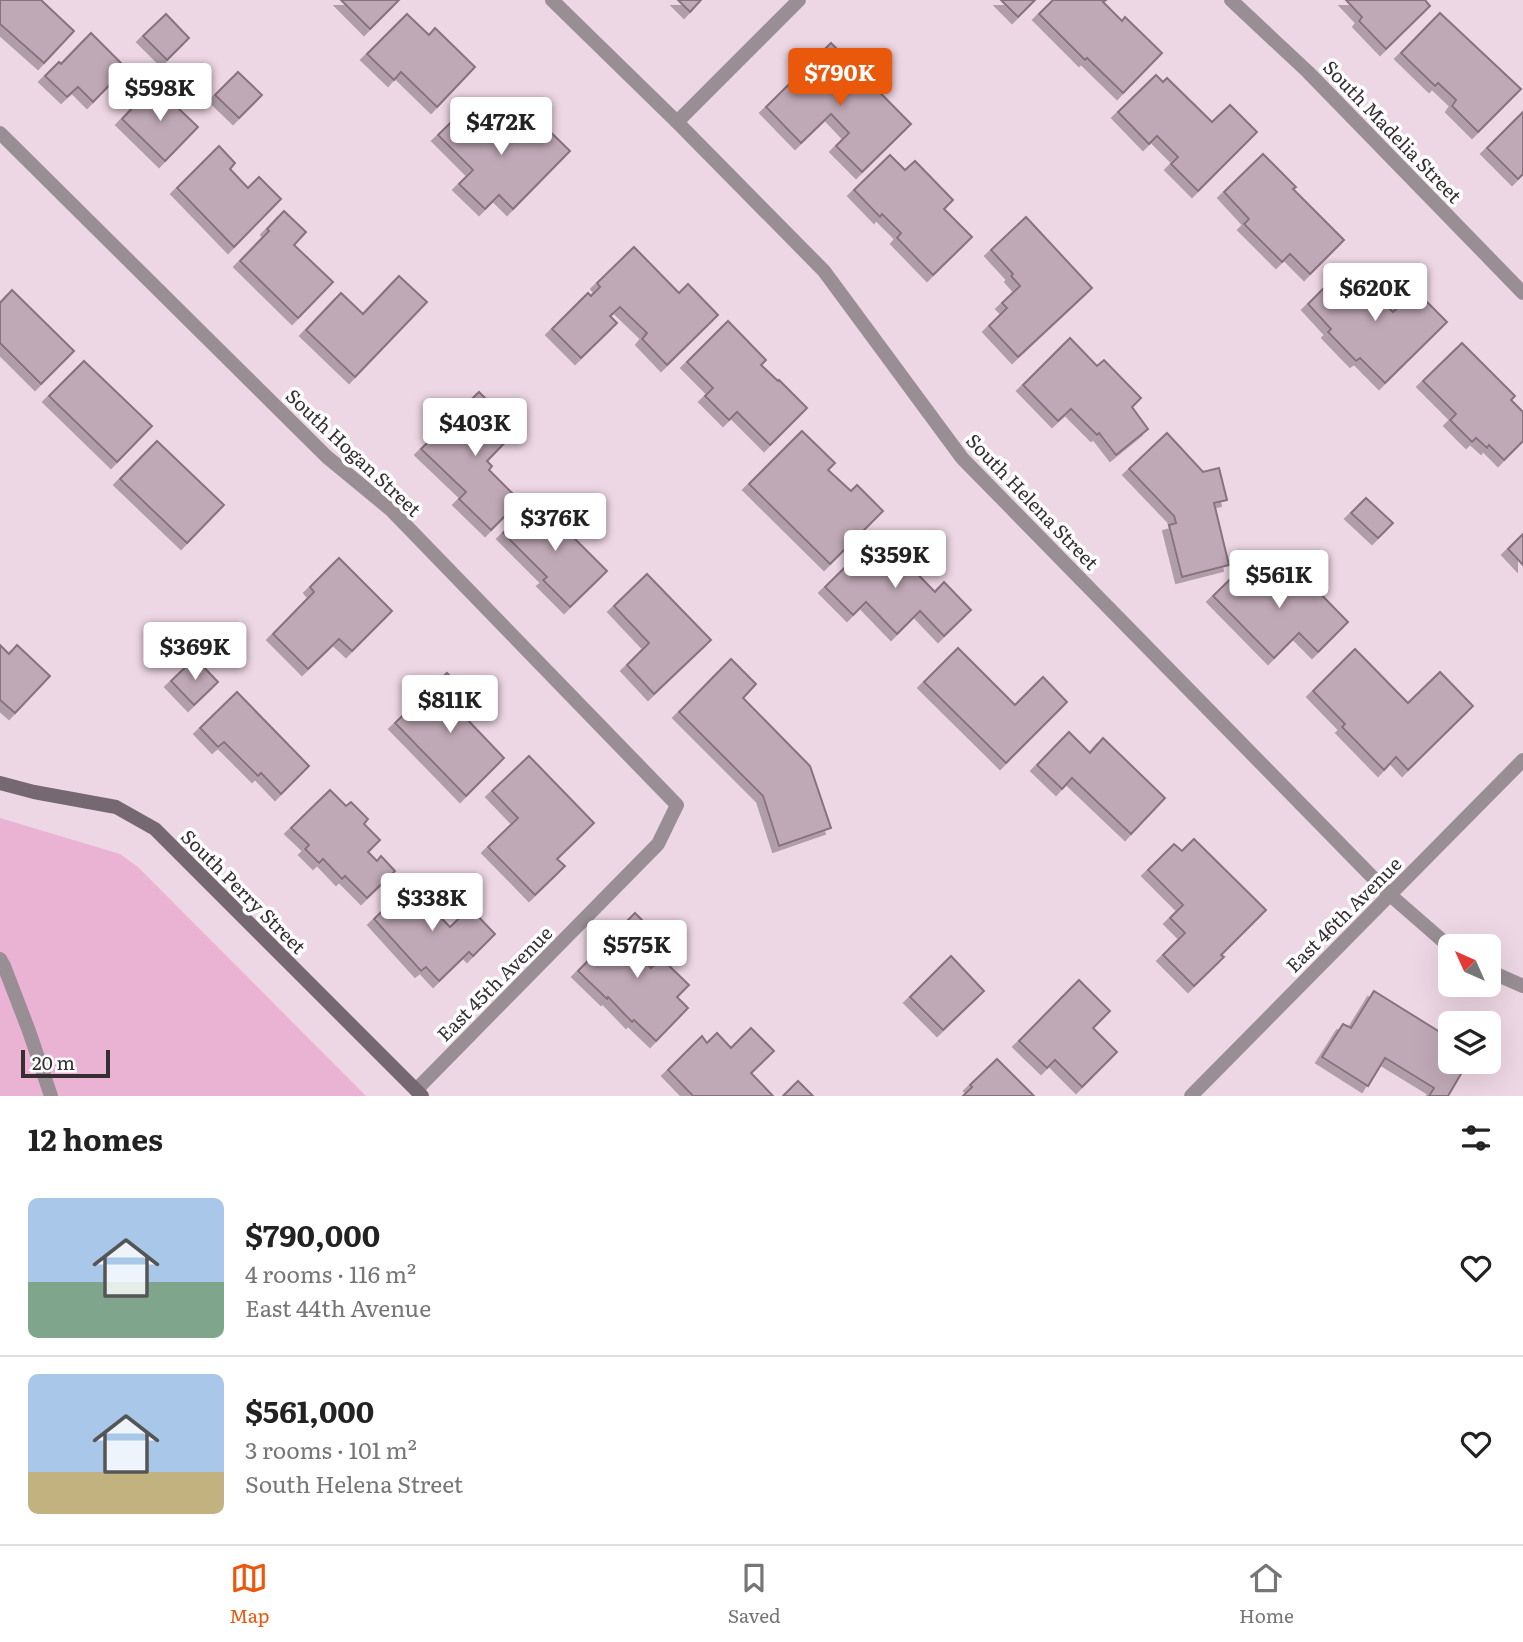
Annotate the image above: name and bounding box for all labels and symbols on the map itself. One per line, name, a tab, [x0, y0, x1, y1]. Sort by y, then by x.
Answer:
pin: $790K	[791, 48, 889, 108]
street label: South Madelia Street	[1317, 53, 1469, 209]
pin: $598K	[111, 64, 209, 123]
pin: $472K	[452, 97, 550, 157]
pin: $620K	[1326, 264, 1424, 323]
street label: South Hogan Street	[280, 382, 428, 522]
pin: $403K	[426, 398, 524, 458]
street label: South Helena Street	[960, 426, 1106, 576]
pin: $376K	[506, 494, 604, 553]
pin: $359K	[846, 530, 944, 590]
pin: $561K	[1230, 550, 1328, 610]
pin: $369K	[146, 622, 244, 682]
pin: $811K	[401, 676, 499, 735]
street label: South Perry Street	[175, 822, 313, 960]
street label: East 46th Avenue	[1279, 850, 1407, 978]
pin: $338K	[383, 874, 481, 933]
street label: East 45th Avenue	[430, 919, 558, 1047]
pin: $575K	[588, 920, 686, 980]
north arrow	[1438, 934, 1502, 998]
scale bar	[21, 1047, 110, 1079]

